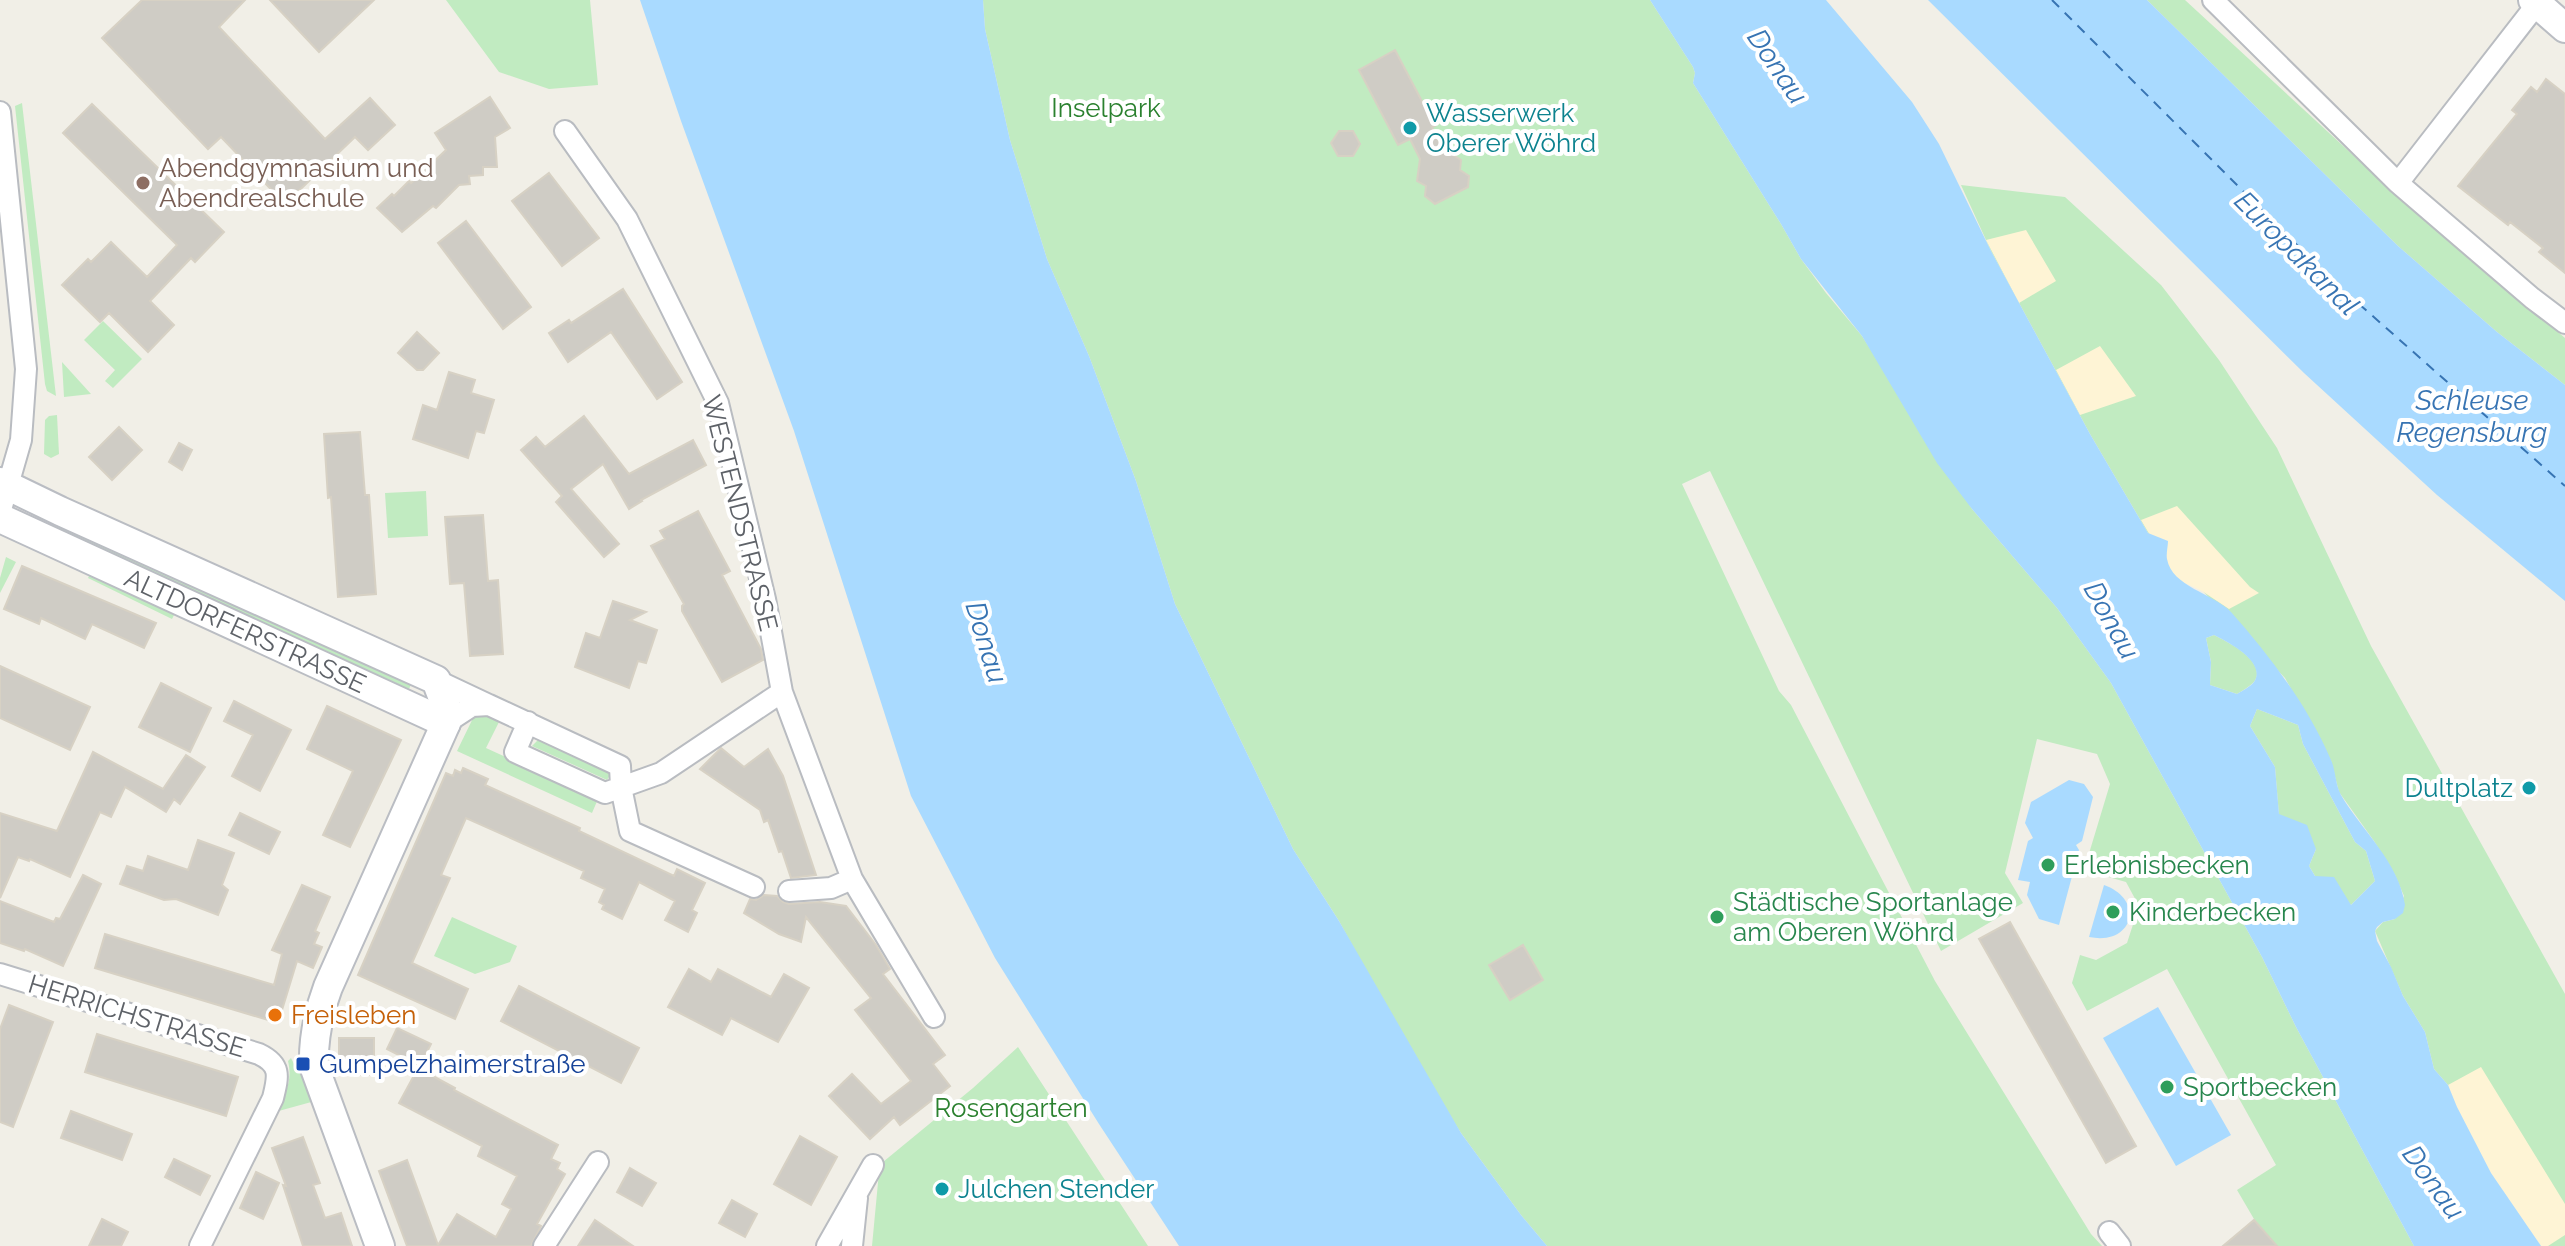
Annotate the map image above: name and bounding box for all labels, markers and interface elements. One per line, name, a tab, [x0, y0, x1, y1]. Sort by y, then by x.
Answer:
water label: Donau	[1741, 22, 1815, 110]
park label: Inselpark	[1051, 93, 1161, 123]
place label: Wasserwerk Oberer Wöhrd	[1426, 98, 1596, 158]
marker: Wasserwerk Oberer Wöhrd	[1401, 119, 1419, 137]
place label: Abendgymnasium und Abendrealschule	[159, 153, 434, 213]
marker: Abendgymnasium und Abendrealschule	[134, 174, 152, 192]
water label: Europakanal	[2228, 184, 2366, 322]
water label: Schleuse Regensburg	[2397, 384, 2547, 449]
street label: WESTENDSTRASSE	[696, 392, 784, 634]
street label: ALTDORFERSTRASSE	[120, 562, 371, 699]
water label: Donau	[2077, 576, 2146, 665]
water label: Donau	[959, 597, 1015, 687]
place label: Dultplatz	[2405, 773, 2513, 803]
marker: Dultplatz	[2520, 779, 2538, 797]
place label: Erlebnisbecken	[2064, 850, 2250, 880]
marker: Erlebnisbecken	[2039, 856, 2057, 874]
place label: Städtische Sportanlage am Oberen Wöhrd	[1733, 887, 2013, 947]
place label: Kinderbecken	[2129, 897, 2296, 927]
marker: Kinderbecken	[2104, 903, 2122, 921]
marker: Städtische Sportanlage am Oberen Wöhrd	[1708, 908, 1726, 926]
street label: HERRICHSTRASSE	[25, 969, 249, 1063]
place label: Freisleben	[291, 1000, 416, 1030]
marker: Freisleben	[266, 1006, 284, 1024]
place label: Gumpelzhaimerstraße	[319, 1049, 586, 1079]
marker: Gumpelzhaimerstraße	[294, 1055, 312, 1073]
place label: Sportbecken	[2183, 1072, 2337, 1102]
marker: Sportbecken	[2158, 1078, 2176, 1096]
park label: Rosengarten	[934, 1093, 1088, 1123]
water label: Donau	[2396, 1139, 2472, 1226]
place label: Julchen Stender	[958, 1174, 1154, 1204]
marker: Julchen Stender	[933, 1180, 951, 1198]

